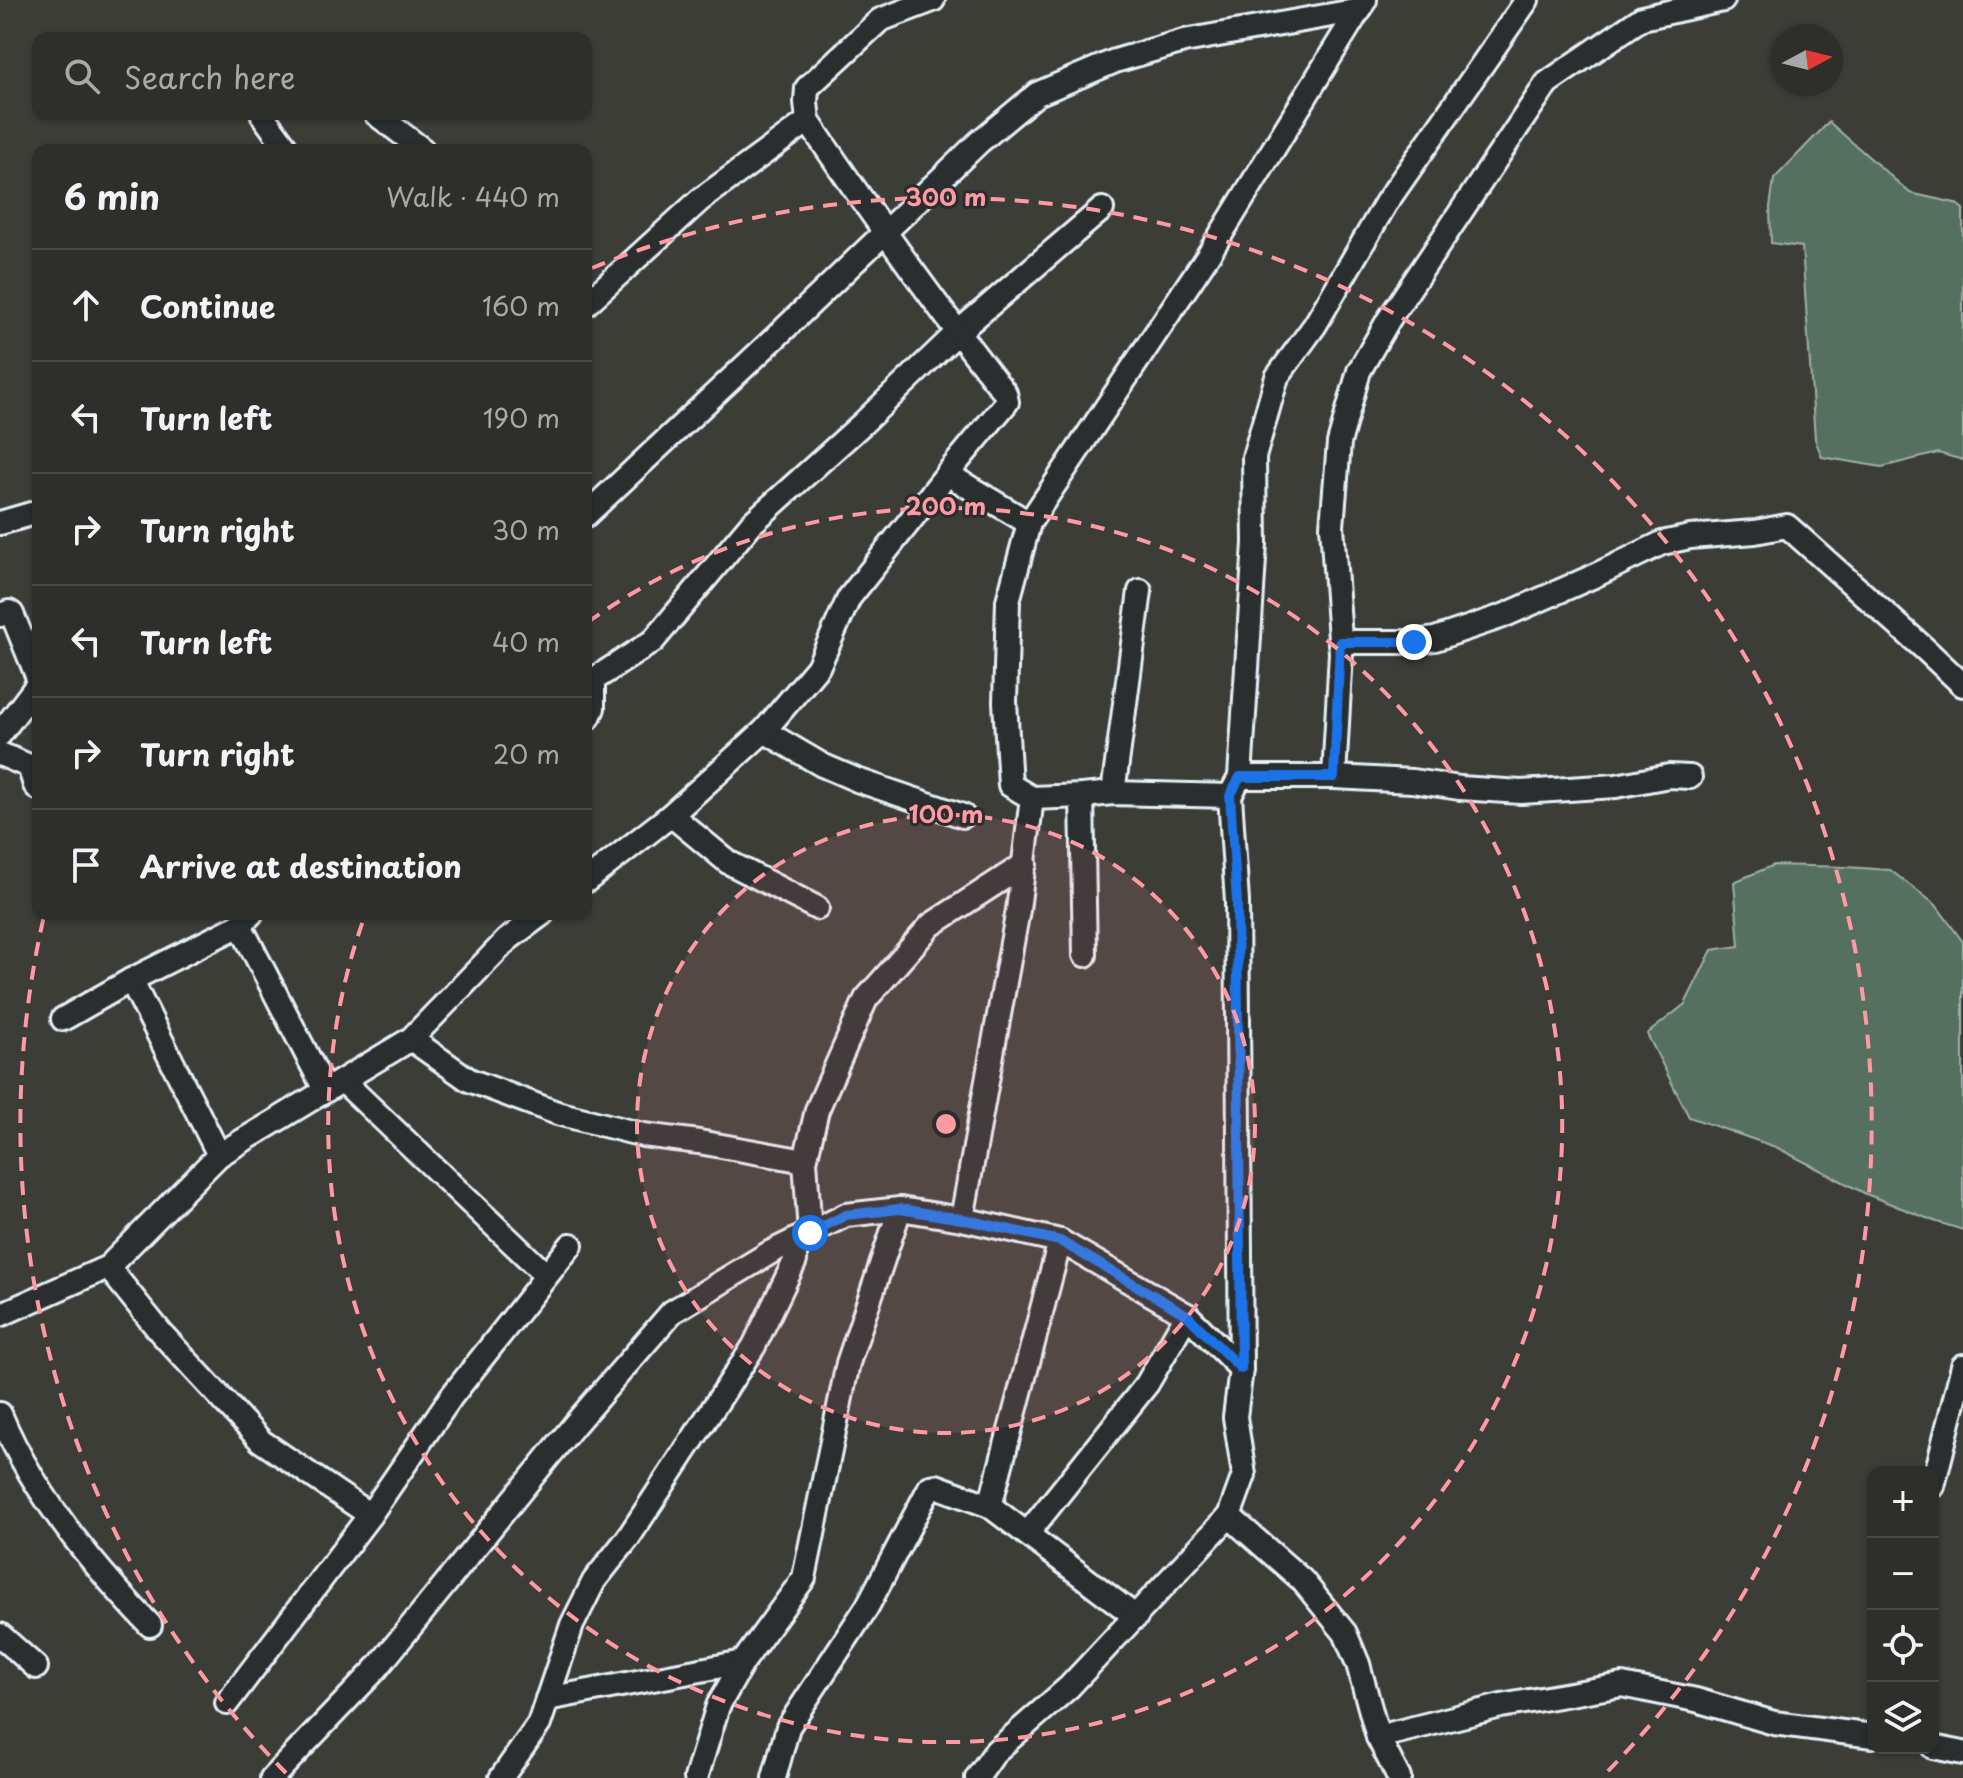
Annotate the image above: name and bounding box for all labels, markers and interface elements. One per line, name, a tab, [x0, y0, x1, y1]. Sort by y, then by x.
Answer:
north arrow	[1771, 24, 1843, 96]
search box	[32, 32, 592, 120]
icon: search	[60, 54, 104, 98]
text: Search here	[124, 54, 296, 99]
text: 6 min	[64, 170, 160, 222]
text: Walk · 440 m	[387, 177, 560, 216]
text: 300 m	[905, 178, 987, 214]
icon: ahead	[64, 283, 108, 327]
text: Continue	[140, 283, 275, 328]
text: 160 m	[482, 286, 560, 325]
icon: left	[64, 395, 108, 439]
text: Turn left	[140, 395, 272, 440]
text: 190 m	[483, 398, 560, 437]
text: 200 m	[906, 487, 986, 523]
icon: right	[64, 507, 108, 551]
text: Turn right	[140, 507, 295, 552]
text: 30 m	[492, 510, 560, 549]
icon: left	[64, 619, 108, 663]
text: Turn left	[140, 619, 272, 664]
text: 40 m	[492, 622, 560, 661]
route end	[1396, 624, 1432, 660]
icon: right	[64, 731, 108, 775]
text: Turn right	[140, 731, 295, 776]
text: 20 m	[493, 734, 560, 773]
text: 100 m	[909, 795, 983, 831]
icon: arrive	[64, 843, 108, 887]
text: Arrive at destination	[140, 843, 462, 888]
centre of rings	[932, 1110, 960, 1138]
route start	[792, 1215, 828, 1251]
map controls	[1867, 1466, 1939, 1754]
button: +	[1867, 1466, 1939, 1538]
button: −	[1867, 1538, 1939, 1610]
button: locate	[1867, 1610, 1939, 1682]
button: layers	[1867, 1682, 1939, 1754]

